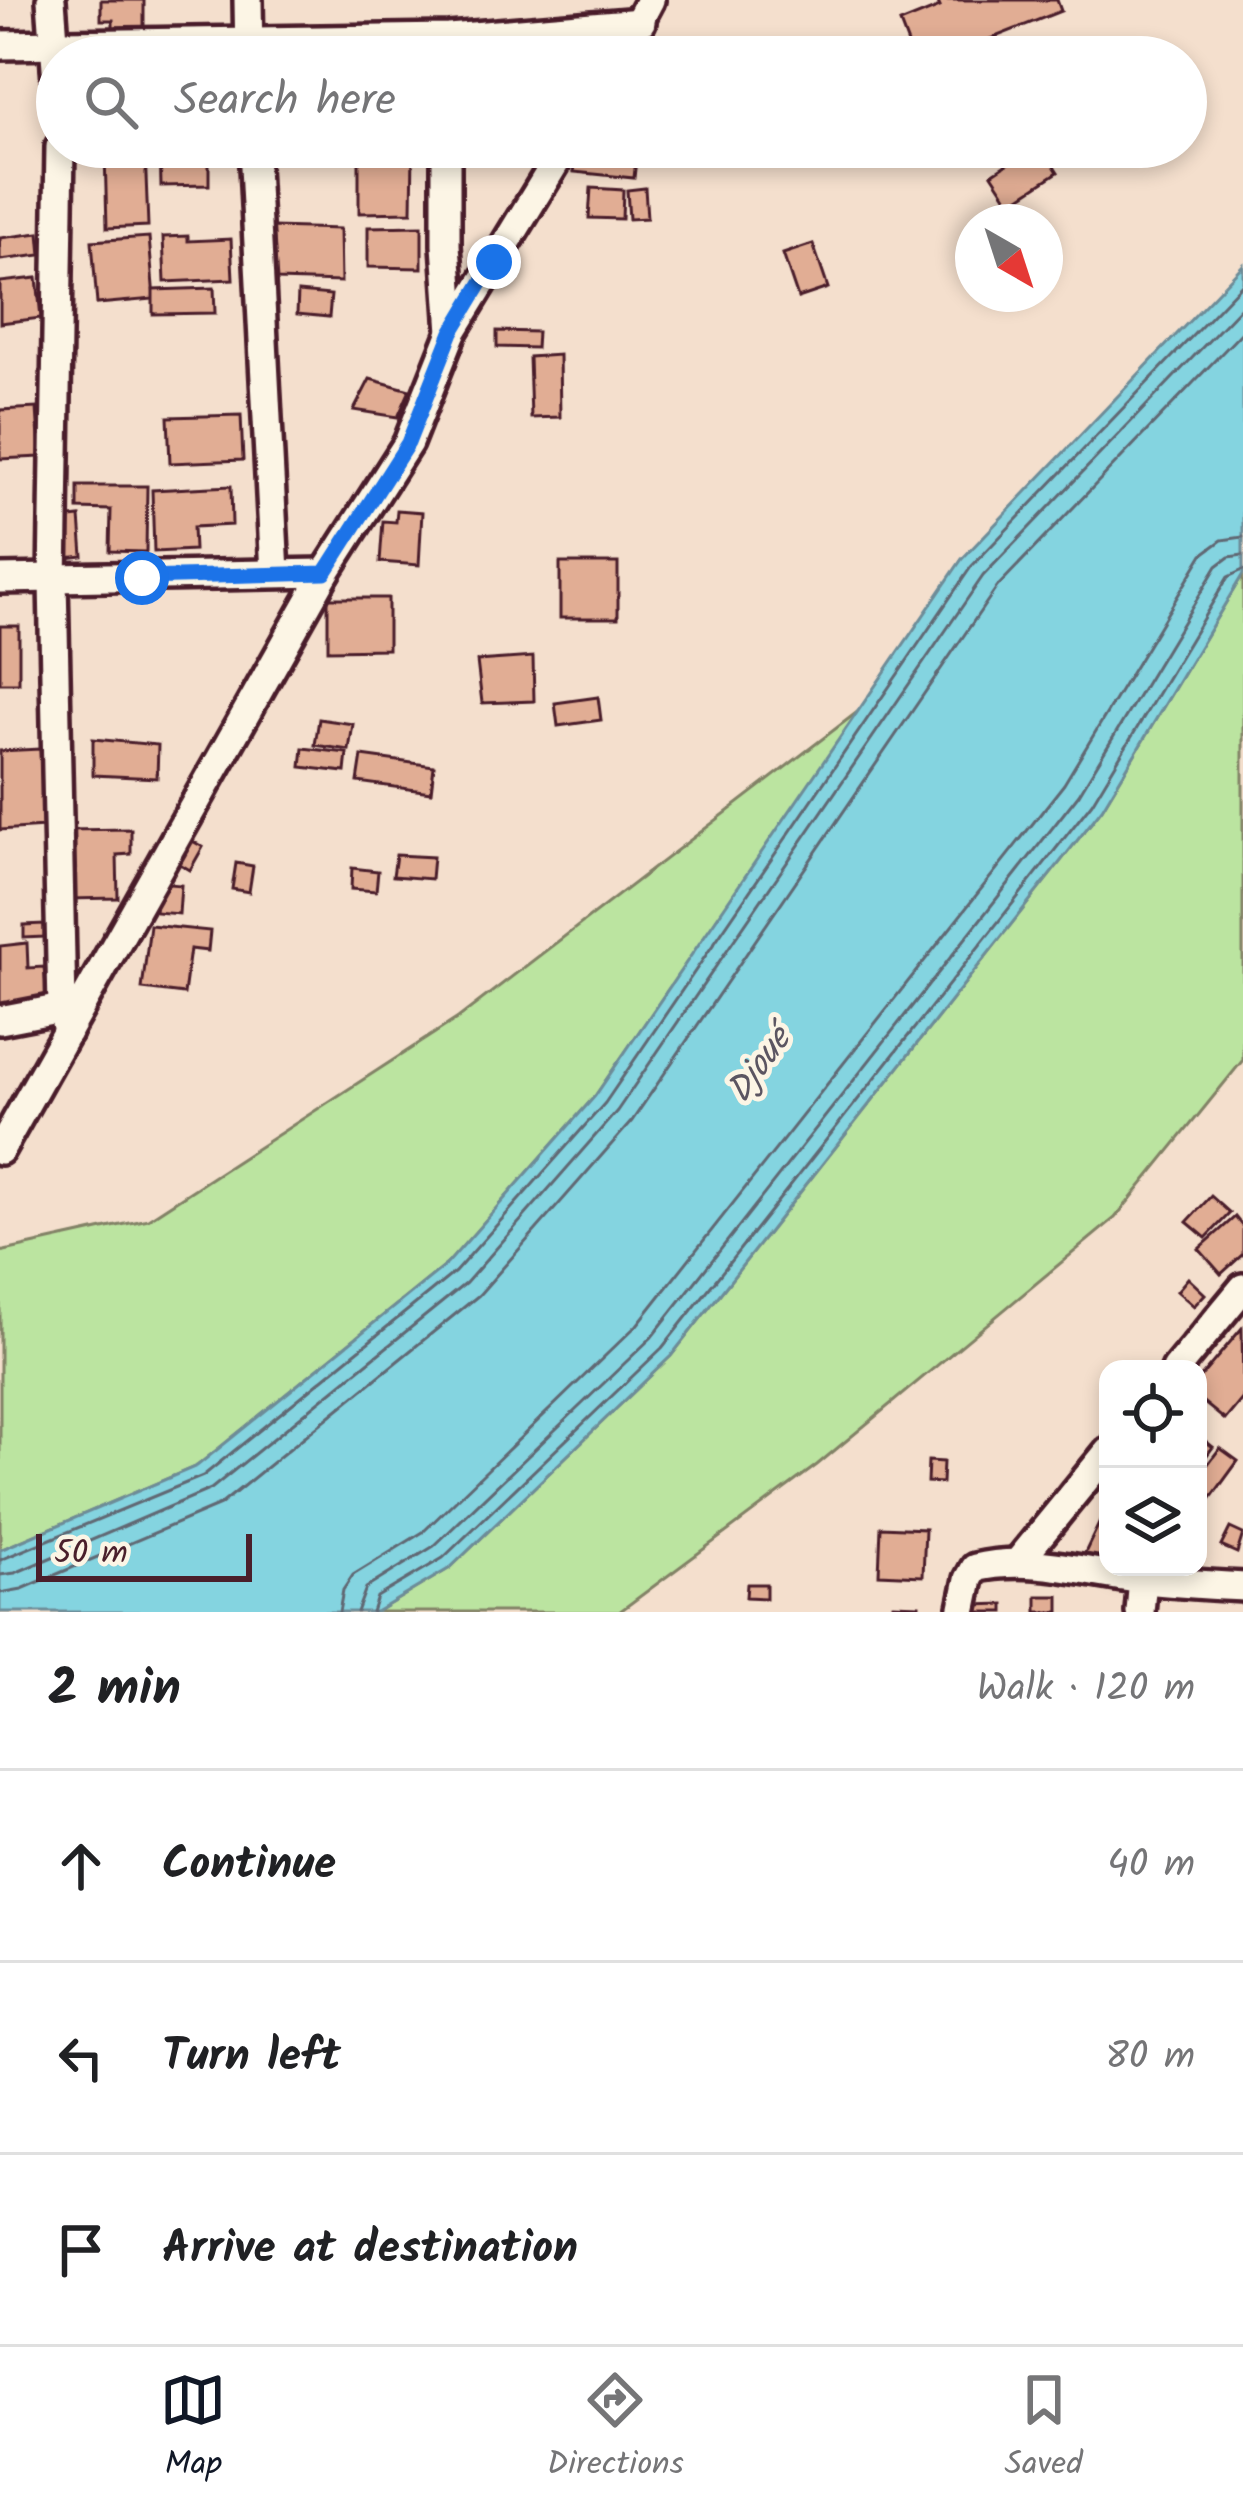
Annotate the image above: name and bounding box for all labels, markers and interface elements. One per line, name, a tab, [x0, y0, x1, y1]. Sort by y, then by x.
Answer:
search box	[36, 36, 1207, 168]
text: Search here	[174, 66, 396, 138]
icon: search	[78, 69, 144, 135]
north arrow	[955, 204, 1063, 312]
route end	[467, 235, 521, 289]
route start	[115, 551, 169, 605]
water label: Djoué	[713, 1010, 812, 1116]
map controls	[1099, 1360, 1207, 1576]
button: locate	[1099, 1360, 1207, 1468]
button: layers	[1099, 1468, 1207, 1576]
scale bar	[36, 1528, 252, 1581]
text: 50 m	[54, 1528, 128, 1581]
text: 2 min	[48, 1650, 181, 1731]
text: Walk · 120 m	[977, 1659, 1195, 1721]
text: Continue	[162, 1830, 336, 1902]
icon: ahead	[48, 1833, 114, 1899]
text: 40 m	[1107, 1835, 1195, 1897]
text: Turn left	[162, 2022, 341, 2094]
icon: left	[48, 2025, 114, 2091]
text: 80 m	[1105, 2027, 1195, 2089]
text: Arrive at destination	[162, 2214, 578, 2286]
icon: arrive	[48, 2217, 114, 2283]
tab: Map	[160, 2367, 226, 2492]
tab: Directions	[547, 2367, 684, 2492]
tab: Saved	[1004, 2367, 1083, 2492]

